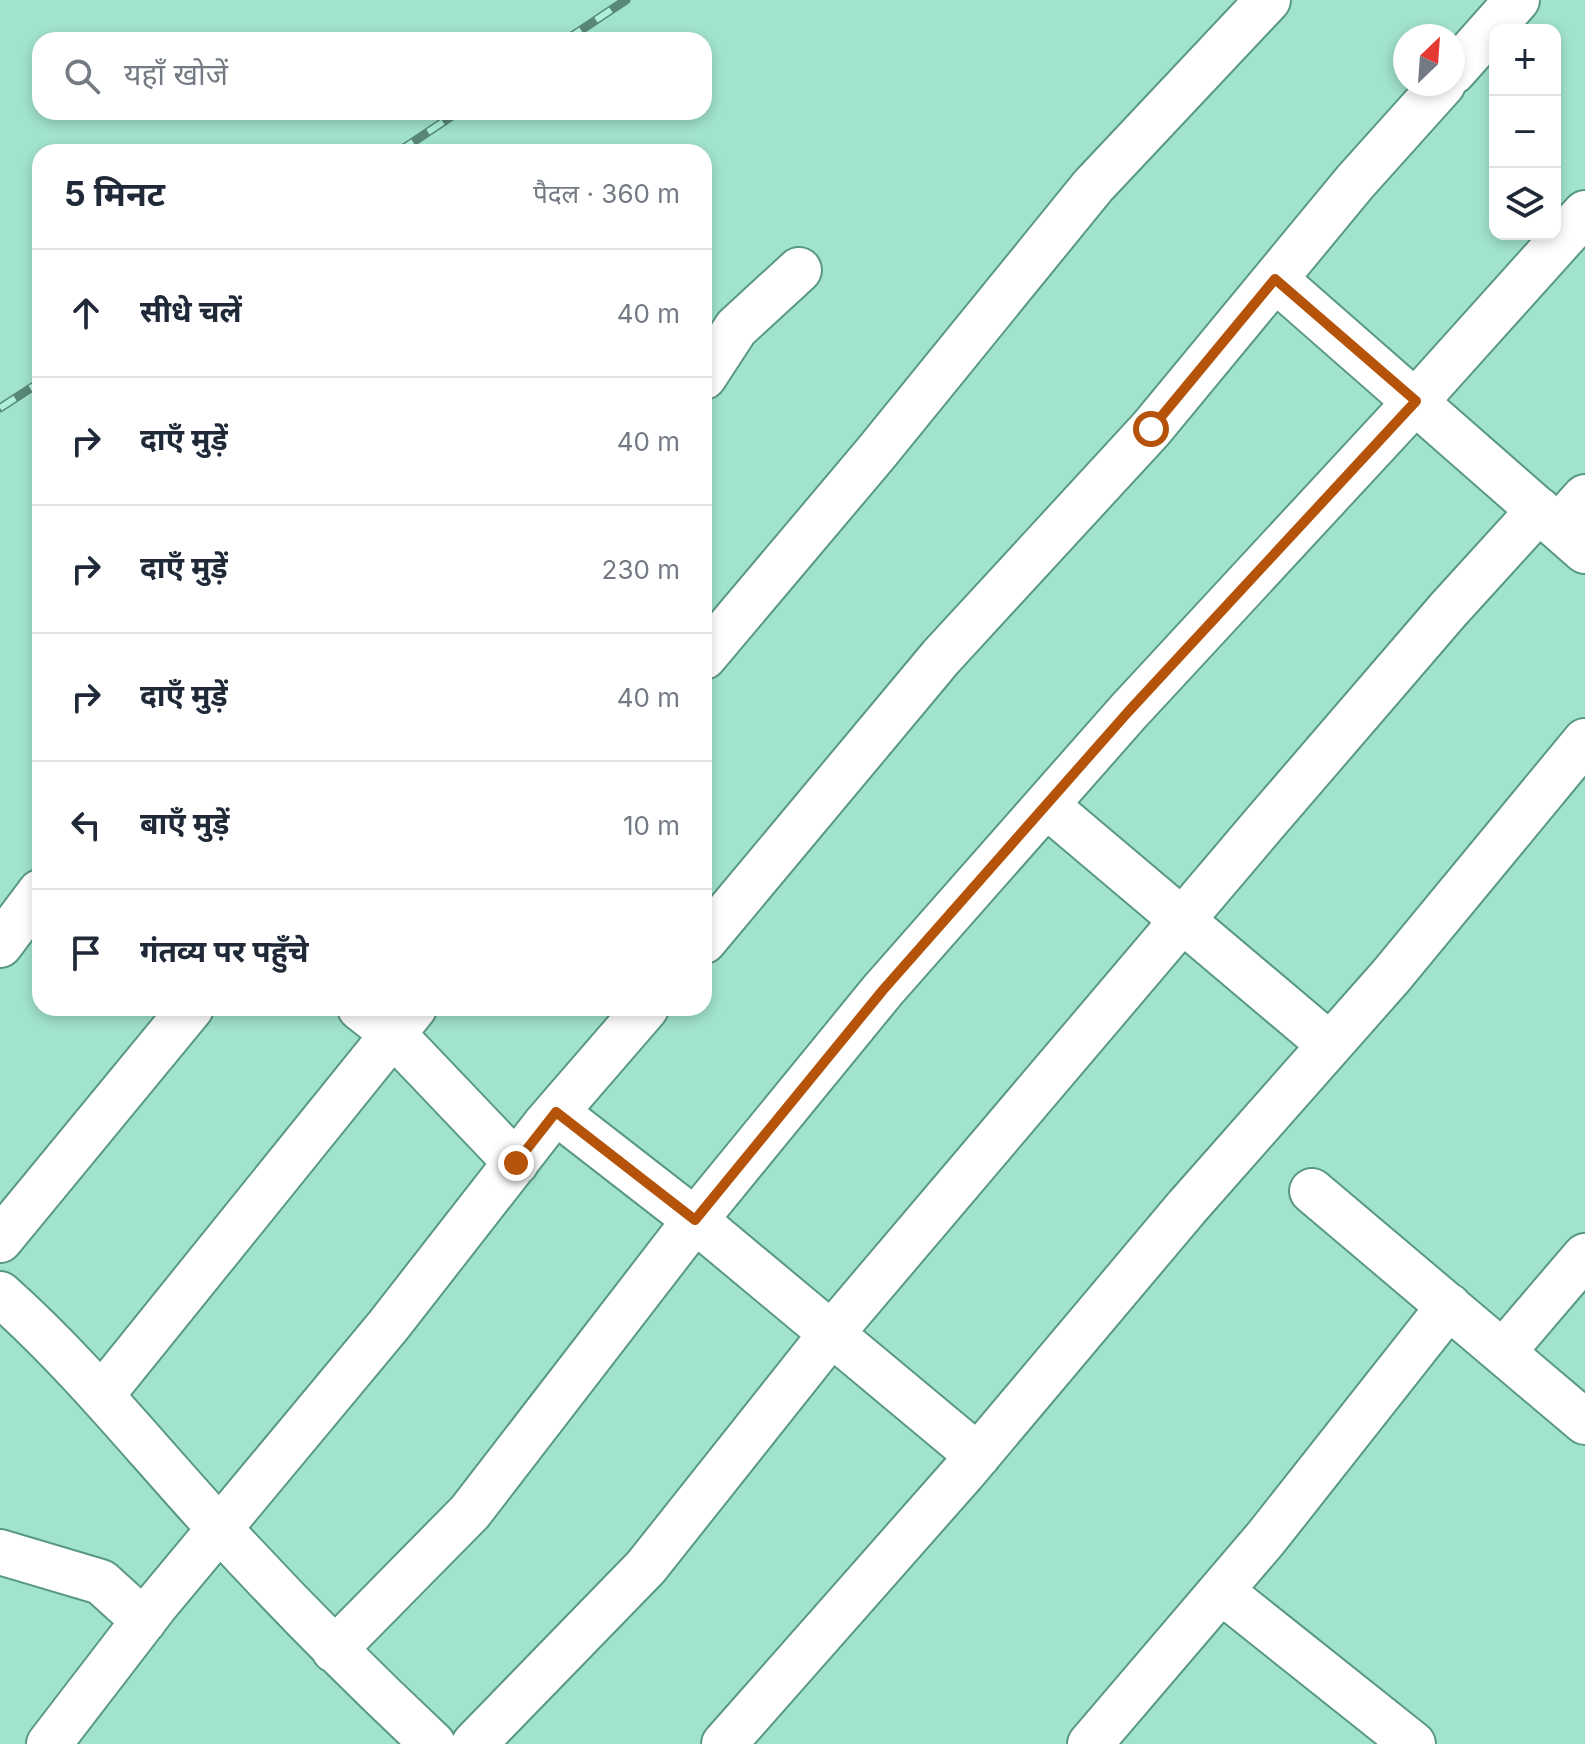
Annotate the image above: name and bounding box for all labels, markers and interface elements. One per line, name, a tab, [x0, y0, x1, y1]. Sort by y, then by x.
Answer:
north arrow	[1393, 24, 1465, 96]
map controls	[1489, 24, 1561, 240]
button: +	[1489, 24, 1561, 96]
search box	[32, 32, 712, 120]
icon: search	[60, 54, 104, 98]
text: यहाँ खोजें	[124, 56, 228, 92]
button: −	[1489, 96, 1561, 168]
button: layers	[1489, 168, 1561, 240]
text: 5 मिनट	[64, 173, 165, 214]
text: पैदल · 360 m	[533, 178, 680, 209]
icon: ahead	[64, 291, 108, 335]
text: सीधे चलें	[140, 293, 242, 329]
text: 40 m	[617, 298, 680, 329]
route start	[1133, 411, 1169, 447]
icon: right	[64, 419, 108, 463]
text: दाएँ मुड़ें	[140, 421, 228, 457]
text: 40 m	[617, 426, 680, 457]
icon: right	[64, 547, 108, 591]
text: दाएँ मुड़ें	[140, 549, 228, 585]
text: 230 m	[602, 554, 680, 585]
icon: right	[64, 675, 108, 719]
text: दाएँ मुड़ें	[140, 677, 228, 713]
text: 40 m	[617, 682, 680, 713]
icon: left	[64, 803, 108, 847]
text: बाएँ मुड़ें	[140, 805, 229, 841]
text: 10 m	[623, 810, 680, 841]
icon: arrive	[64, 931, 108, 975]
text: गंतव्य पर पहुँचे	[140, 933, 308, 969]
route end	[498, 1145, 534, 1181]

